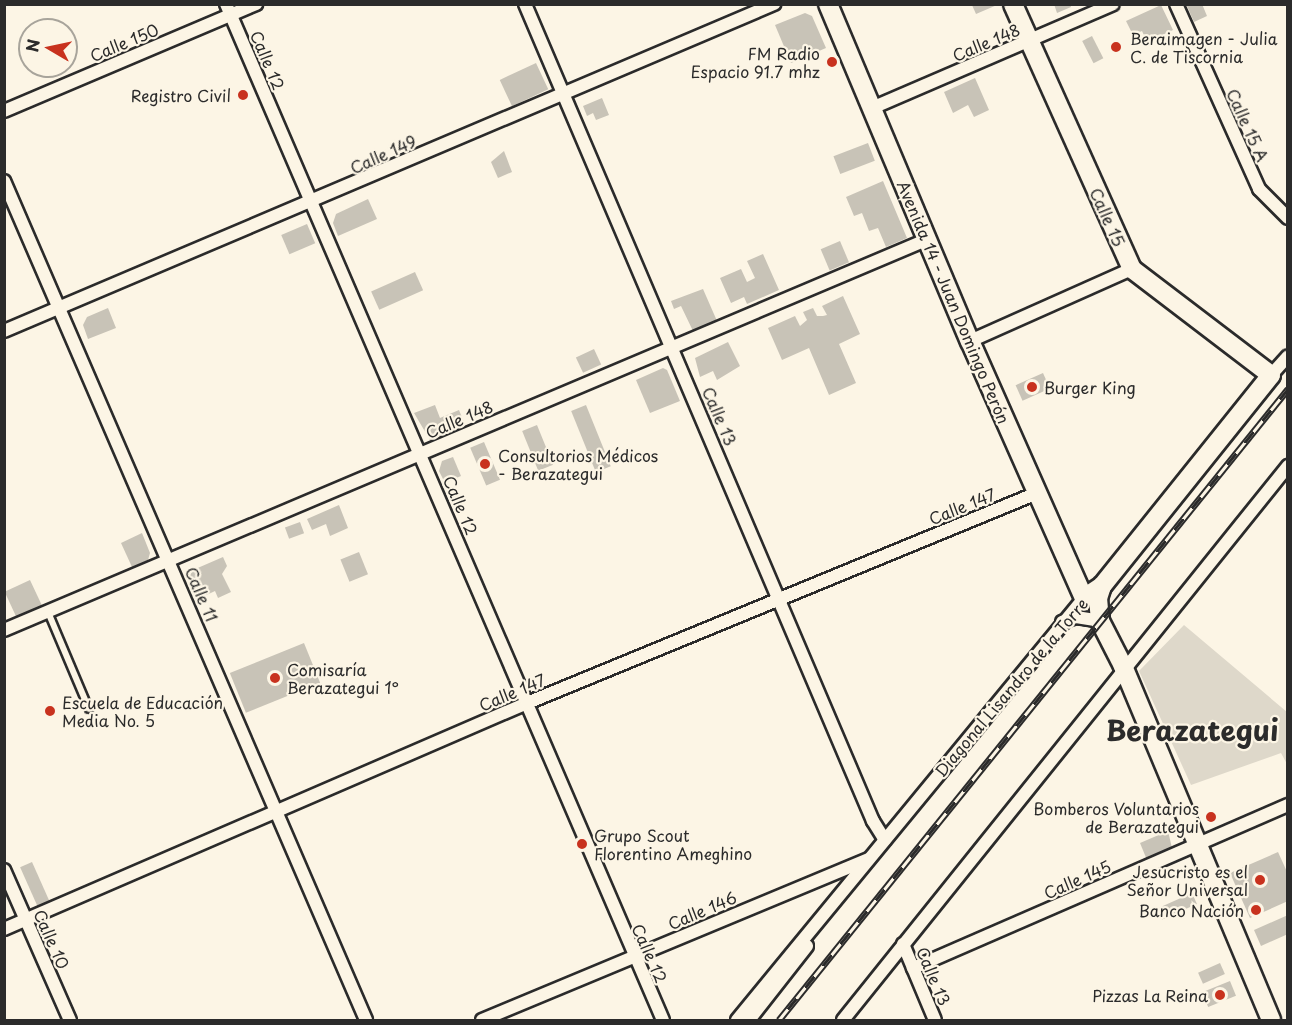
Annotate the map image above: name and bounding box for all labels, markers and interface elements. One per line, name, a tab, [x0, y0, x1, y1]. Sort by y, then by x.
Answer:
north arrow	[18, 18, 78, 78]
street label: Calle 150	[87, 19, 161, 65]
street label: Calle 148	[949, 19, 1023, 65]
street label: Calle 12	[247, 27, 289, 93]
place label: Beraimagen - Julia C. de Tiscornia	[1130, 28, 1278, 66]
text: N	[19, 37, 45, 54]
marker: Beraimagen - Julia C. de Tiscornia	[1107, 38, 1125, 56]
place label: FM Radio Espacio 91.7 mhz	[689, 43, 820, 81]
marker: FM Radio Espacio 91.7 mhz	[825, 55, 839, 69]
place label: Registro Civil	[130, 85, 231, 105]
street label: Calle 15 A	[1223, 85, 1273, 165]
marker: Registro Civil	[236, 88, 250, 102]
street label: Calle 149	[347, 131, 419, 177]
street label: Avenida 14 - Juan Domingo Perón	[894, 178, 1014, 426]
street label: Calle 15	[1087, 185, 1129, 249]
place label: Burger King	[1044, 377, 1135, 397]
marker: Burger King	[1025, 380, 1039, 394]
street label: Calle 13	[699, 384, 741, 448]
street label: Calle 148	[422, 396, 496, 442]
place label: Consultorios Médicos - Berazategui	[498, 445, 659, 483]
marker: Consultorios Médicos - Berazategui	[476, 455, 494, 473]
street label: Calle 12	[440, 472, 482, 538]
street label: Calle 147	[926, 484, 998, 528]
street label: Calle 11	[182, 564, 222, 624]
street label: Diagonal Lisandro de la Torre	[930, 593, 1092, 781]
place label: Comisaría Berazategui 1°	[287, 659, 399, 697]
street label: Calle 147	[476, 669, 548, 715]
marker: Comisaría Berazategui 1°	[268, 671, 282, 685]
place label: Escuela de Educación Media No. 5	[62, 692, 224, 730]
marker: Escuela de Educación Media No. 5	[43, 704, 57, 718]
district label: Berazategui	[1105, 713, 1279, 747]
place label: Bomberos Voluntarios de Berazategui	[1033, 798, 1199, 836]
marker: Bomberos Voluntarios de Berazategui	[1204, 810, 1218, 824]
place label: Grupo Scout Florentino Ameghino	[594, 825, 752, 863]
marker: Grupo Scout Florentino Ameghino	[575, 837, 589, 851]
street label: Calle 145	[1040, 856, 1114, 902]
place label: Jesucristo es el Señor Universal	[1126, 861, 1248, 899]
marker: Jesucristo es el Señor Universal	[1253, 873, 1267, 887]
street label: Calle 146	[665, 887, 739, 933]
place label: Banco Nación	[1138, 900, 1244, 920]
marker: Banco Nación	[1249, 903, 1263, 917]
street label: Calle 10	[30, 906, 74, 972]
street label: Calle 12	[628, 920, 672, 986]
street label: Calle 13	[913, 944, 955, 1008]
place label: Pizzas La Reina	[1089, 985, 1208, 1005]
marker: Pizzas La Reina	[1213, 988, 1227, 1002]

